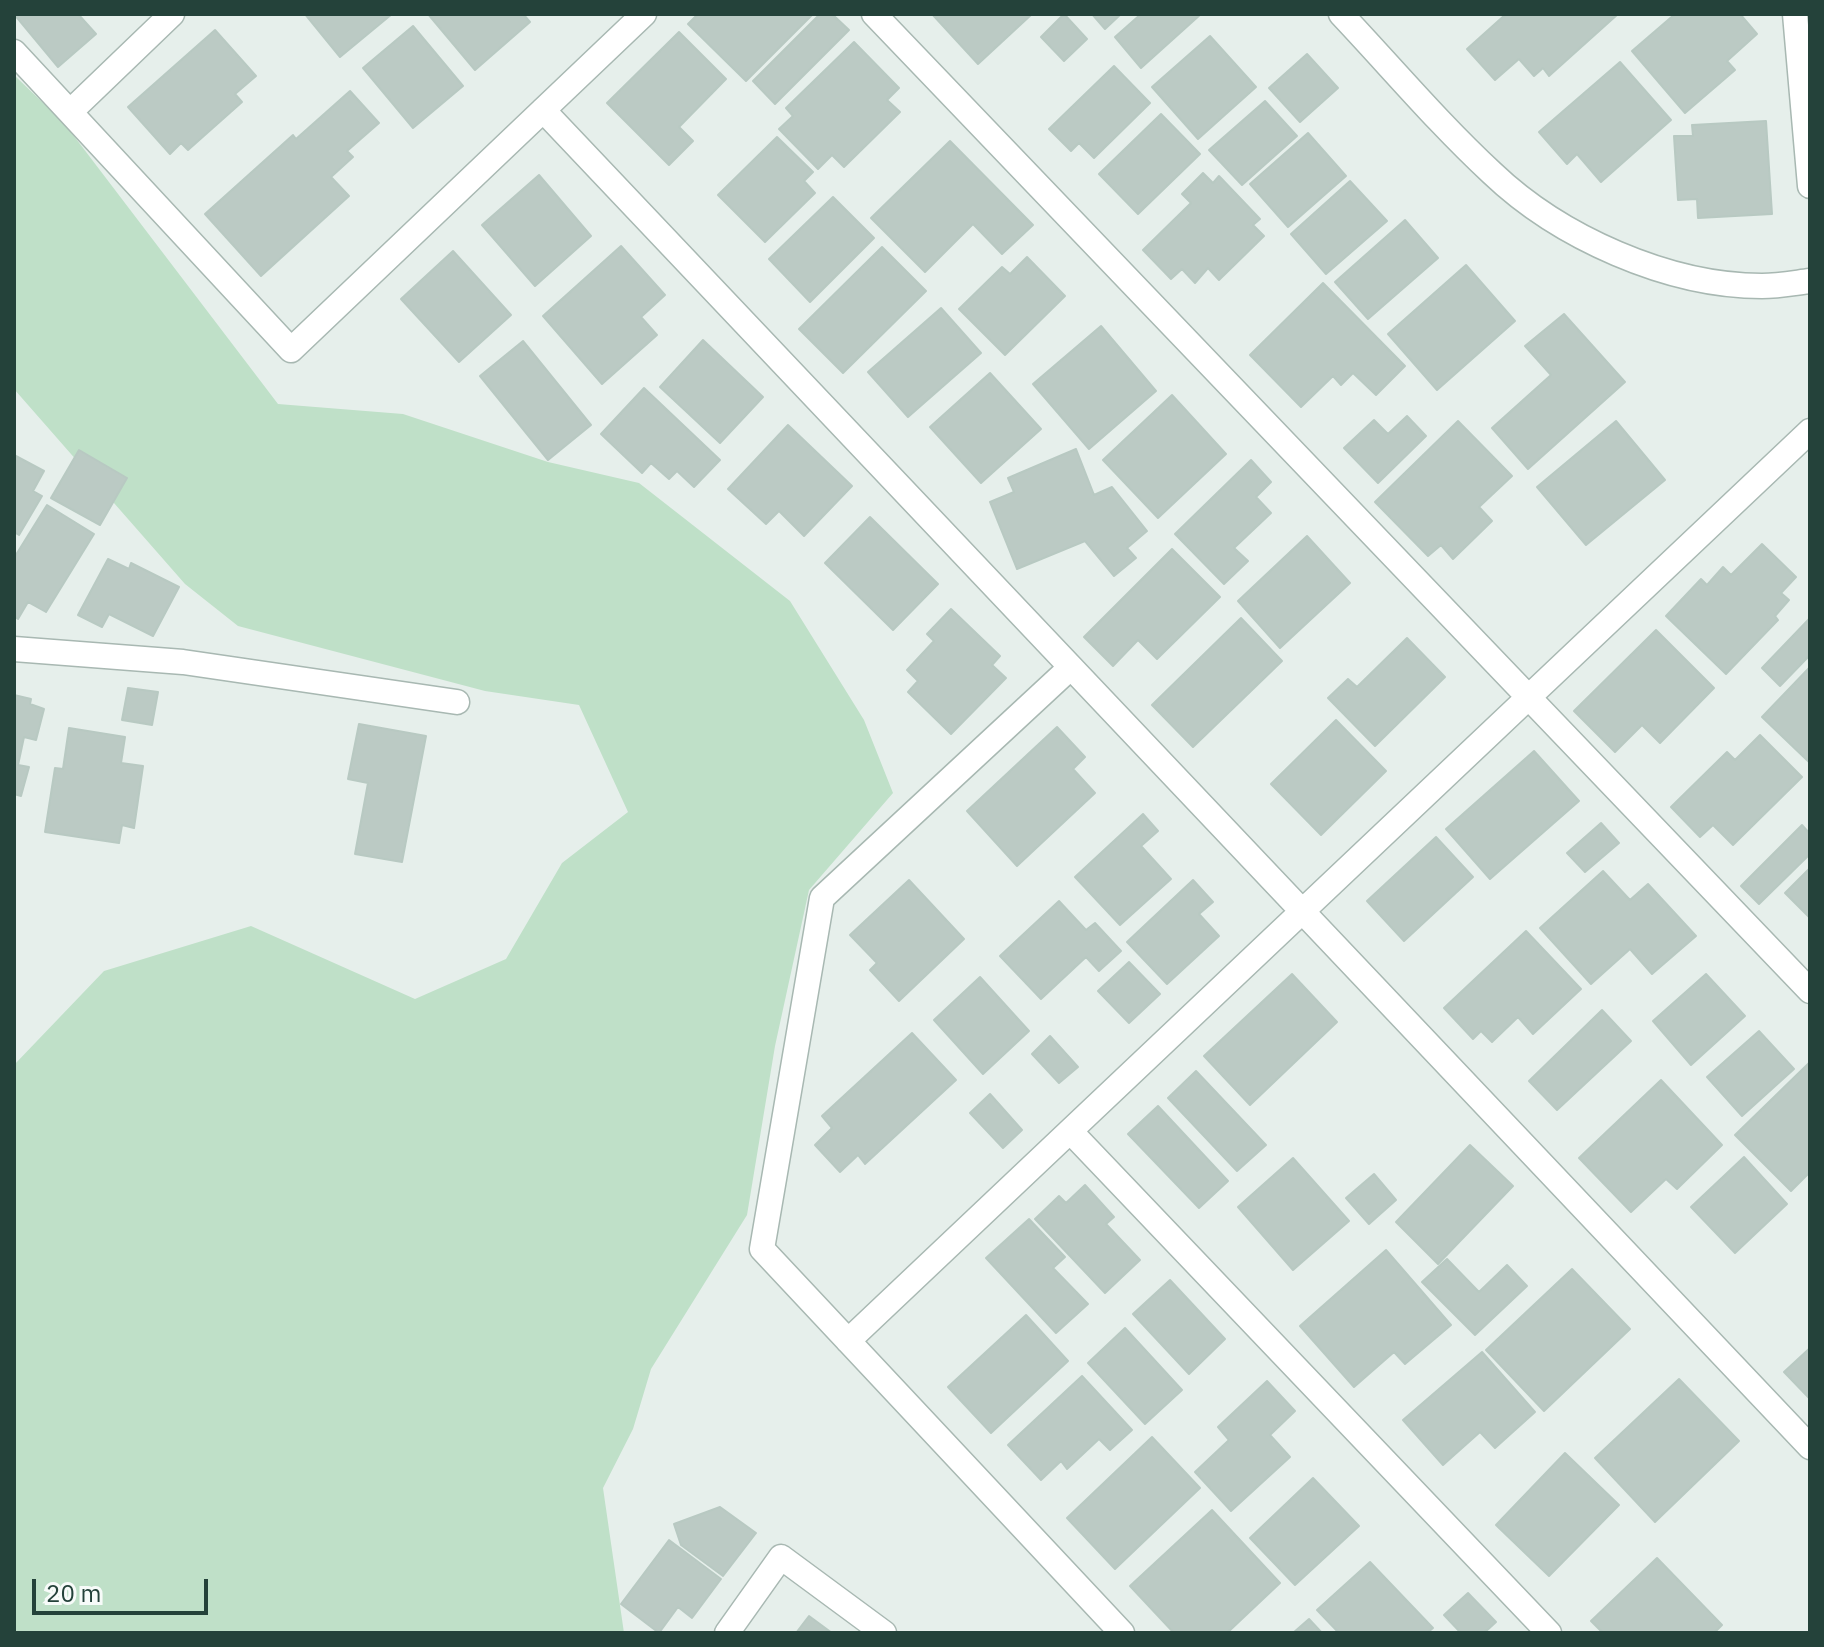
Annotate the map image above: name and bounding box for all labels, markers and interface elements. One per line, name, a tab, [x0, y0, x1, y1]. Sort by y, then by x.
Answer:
scale bar	[36, 1563, 212, 1613]
text: 20 m	[46, 1577, 101, 1609]

